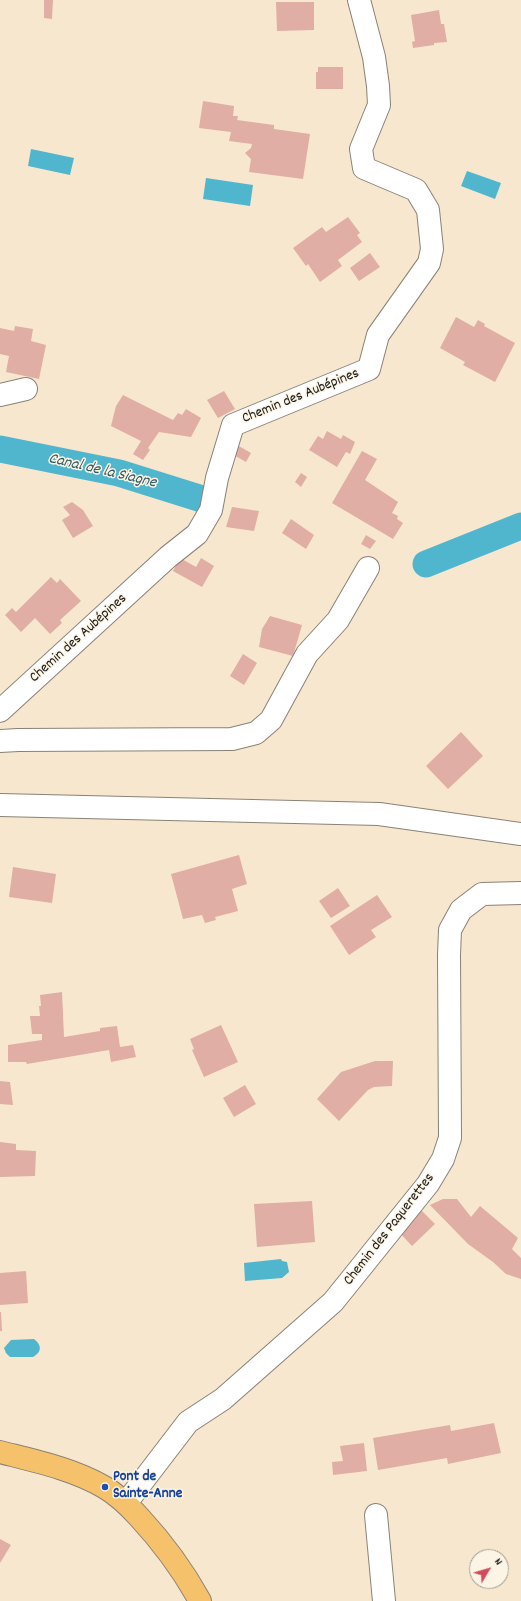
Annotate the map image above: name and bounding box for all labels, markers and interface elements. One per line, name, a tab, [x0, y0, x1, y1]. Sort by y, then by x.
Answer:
street label: Chemin des Aubépines	[240, 365, 362, 429]
water label: Canal de la Siagne	[46, 450, 158, 494]
street label: Chemin des Aubépines	[27, 591, 131, 687]
street label: Chemin des Paquerettes	[341, 1170, 439, 1290]
place label: Pont de Sainte-Anne	[113, 1469, 182, 1504]
marker: Pont de Sainte-Anne	[100, 1482, 110, 1492]
north arrow	[469, 1549, 509, 1589]
text: N	[490, 1555, 506, 1569]

